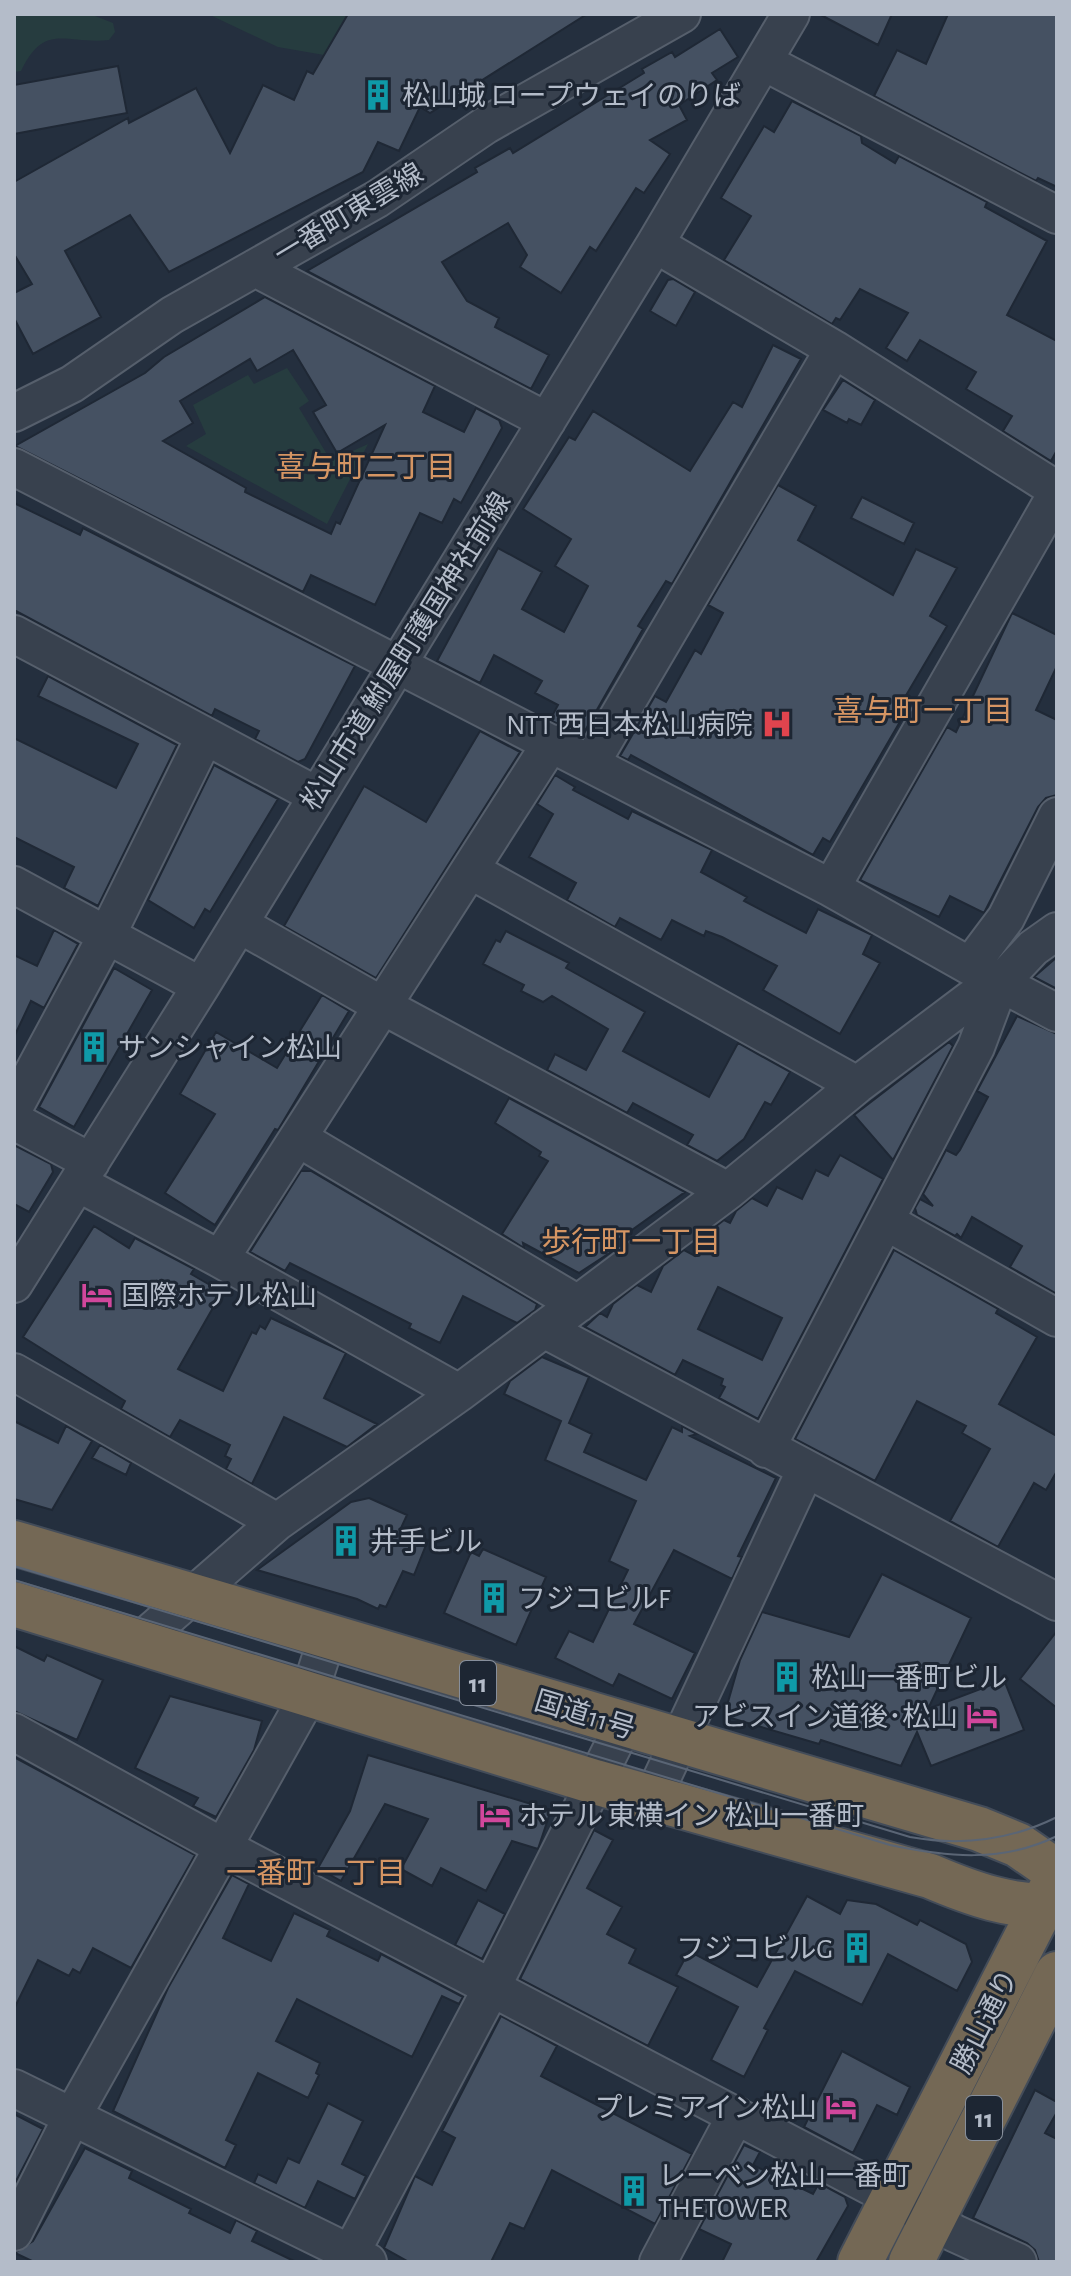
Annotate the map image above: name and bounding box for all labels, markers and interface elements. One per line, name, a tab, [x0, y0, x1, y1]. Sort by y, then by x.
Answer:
building icon: 松山城 ロープウェイのりば	[361, 78, 395, 112]
place label: 松山城 ロープウェイのりば	[402, 81, 741, 111]
street label: 一番町東雲線	[269, 158, 428, 270]
district label: 喜与町二丁目	[276, 451, 456, 483]
street label: 松山市道 鮒屋町護国神社前線	[295, 487, 516, 816]
district label: 喜与町一丁目	[833, 695, 1013, 727]
hospital icon: NTT 西日本松山病院	[760, 707, 794, 741]
place label: NTT 西日本松山病院	[506, 710, 753, 740]
building icon: サンシャイン松山	[77, 1030, 111, 1064]
place label: サンシャイン松山	[118, 1033, 342, 1063]
district label: 歩行町一丁目	[541, 1226, 721, 1258]
hotel icon: 国際ホテル松山	[80, 1278, 114, 1312]
place label: 国際ホテル松山	[121, 1281, 317, 1311]
building icon: 井手ビル	[329, 1524, 363, 1558]
place label: 井手ビル	[370, 1527, 482, 1557]
building icon: フジコビルF	[477, 1581, 511, 1615]
place label: フジコビルF	[518, 1584, 671, 1614]
building icon: 松山一番町ビル	[770, 1660, 804, 1694]
road number: 11	[460, 1661, 496, 1705]
place label: 松山一番町ビル	[811, 1663, 1007, 1693]
street label: 国道11号	[531, 1686, 638, 1744]
hotel icon: アビスイン道後･松山	[965, 1699, 999, 1733]
place label: アビスイン道後･松山	[692, 1702, 958, 1732]
hotel icon: ホテル 東横イン 松山一番町	[478, 1798, 512, 1832]
place label: ホテル 東横イン 松山一番町	[519, 1801, 864, 1831]
district label: 一番町一丁目	[226, 1858, 406, 1889]
building icon: フジコビルG	[840, 1931, 874, 1965]
place label: フジコビルG	[676, 1934, 833, 1964]
street label: 勝山通り	[946, 1965, 1024, 2078]
hotel icon: プレミアイン松山	[824, 2090, 858, 2124]
place label: プレミアイン松山	[594, 2093, 817, 2123]
road number: 11	[966, 2096, 1002, 2140]
place label: レーベン松山一番町 THETOWER	[658, 2161, 910, 2223]
building icon: レーベン松山一番町 THETOWER	[617, 2174, 651, 2208]

